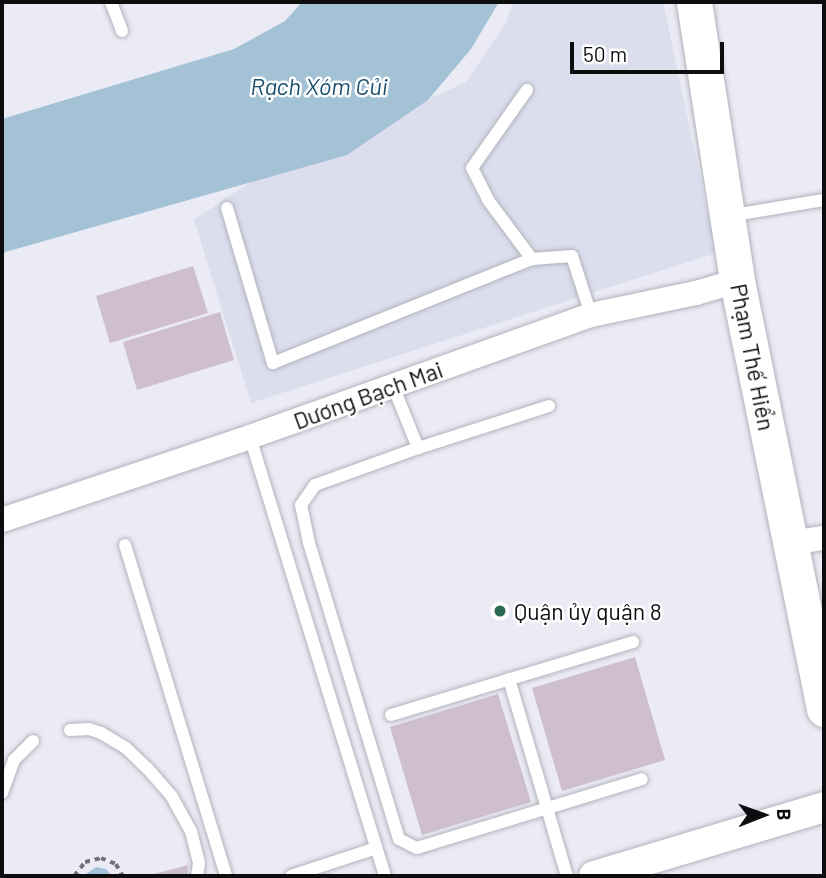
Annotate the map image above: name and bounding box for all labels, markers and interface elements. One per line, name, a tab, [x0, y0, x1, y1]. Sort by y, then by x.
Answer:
scale bar	[574, 28, 728, 72]
text: 50 m	[583, 41, 627, 66]
water label: Rạch Xóm Củi	[250, 72, 388, 100]
street label: Phạm Thế Hiển	[725, 281, 781, 433]
street label: Dương Bạch Mai	[290, 355, 446, 435]
place label: Quận ủy quận 8	[514, 597, 662, 625]
marker: Quận ủy quận 8	[492, 603, 508, 619]
north arrow	[728, 780, 798, 850]
text: B	[773, 809, 796, 821]

